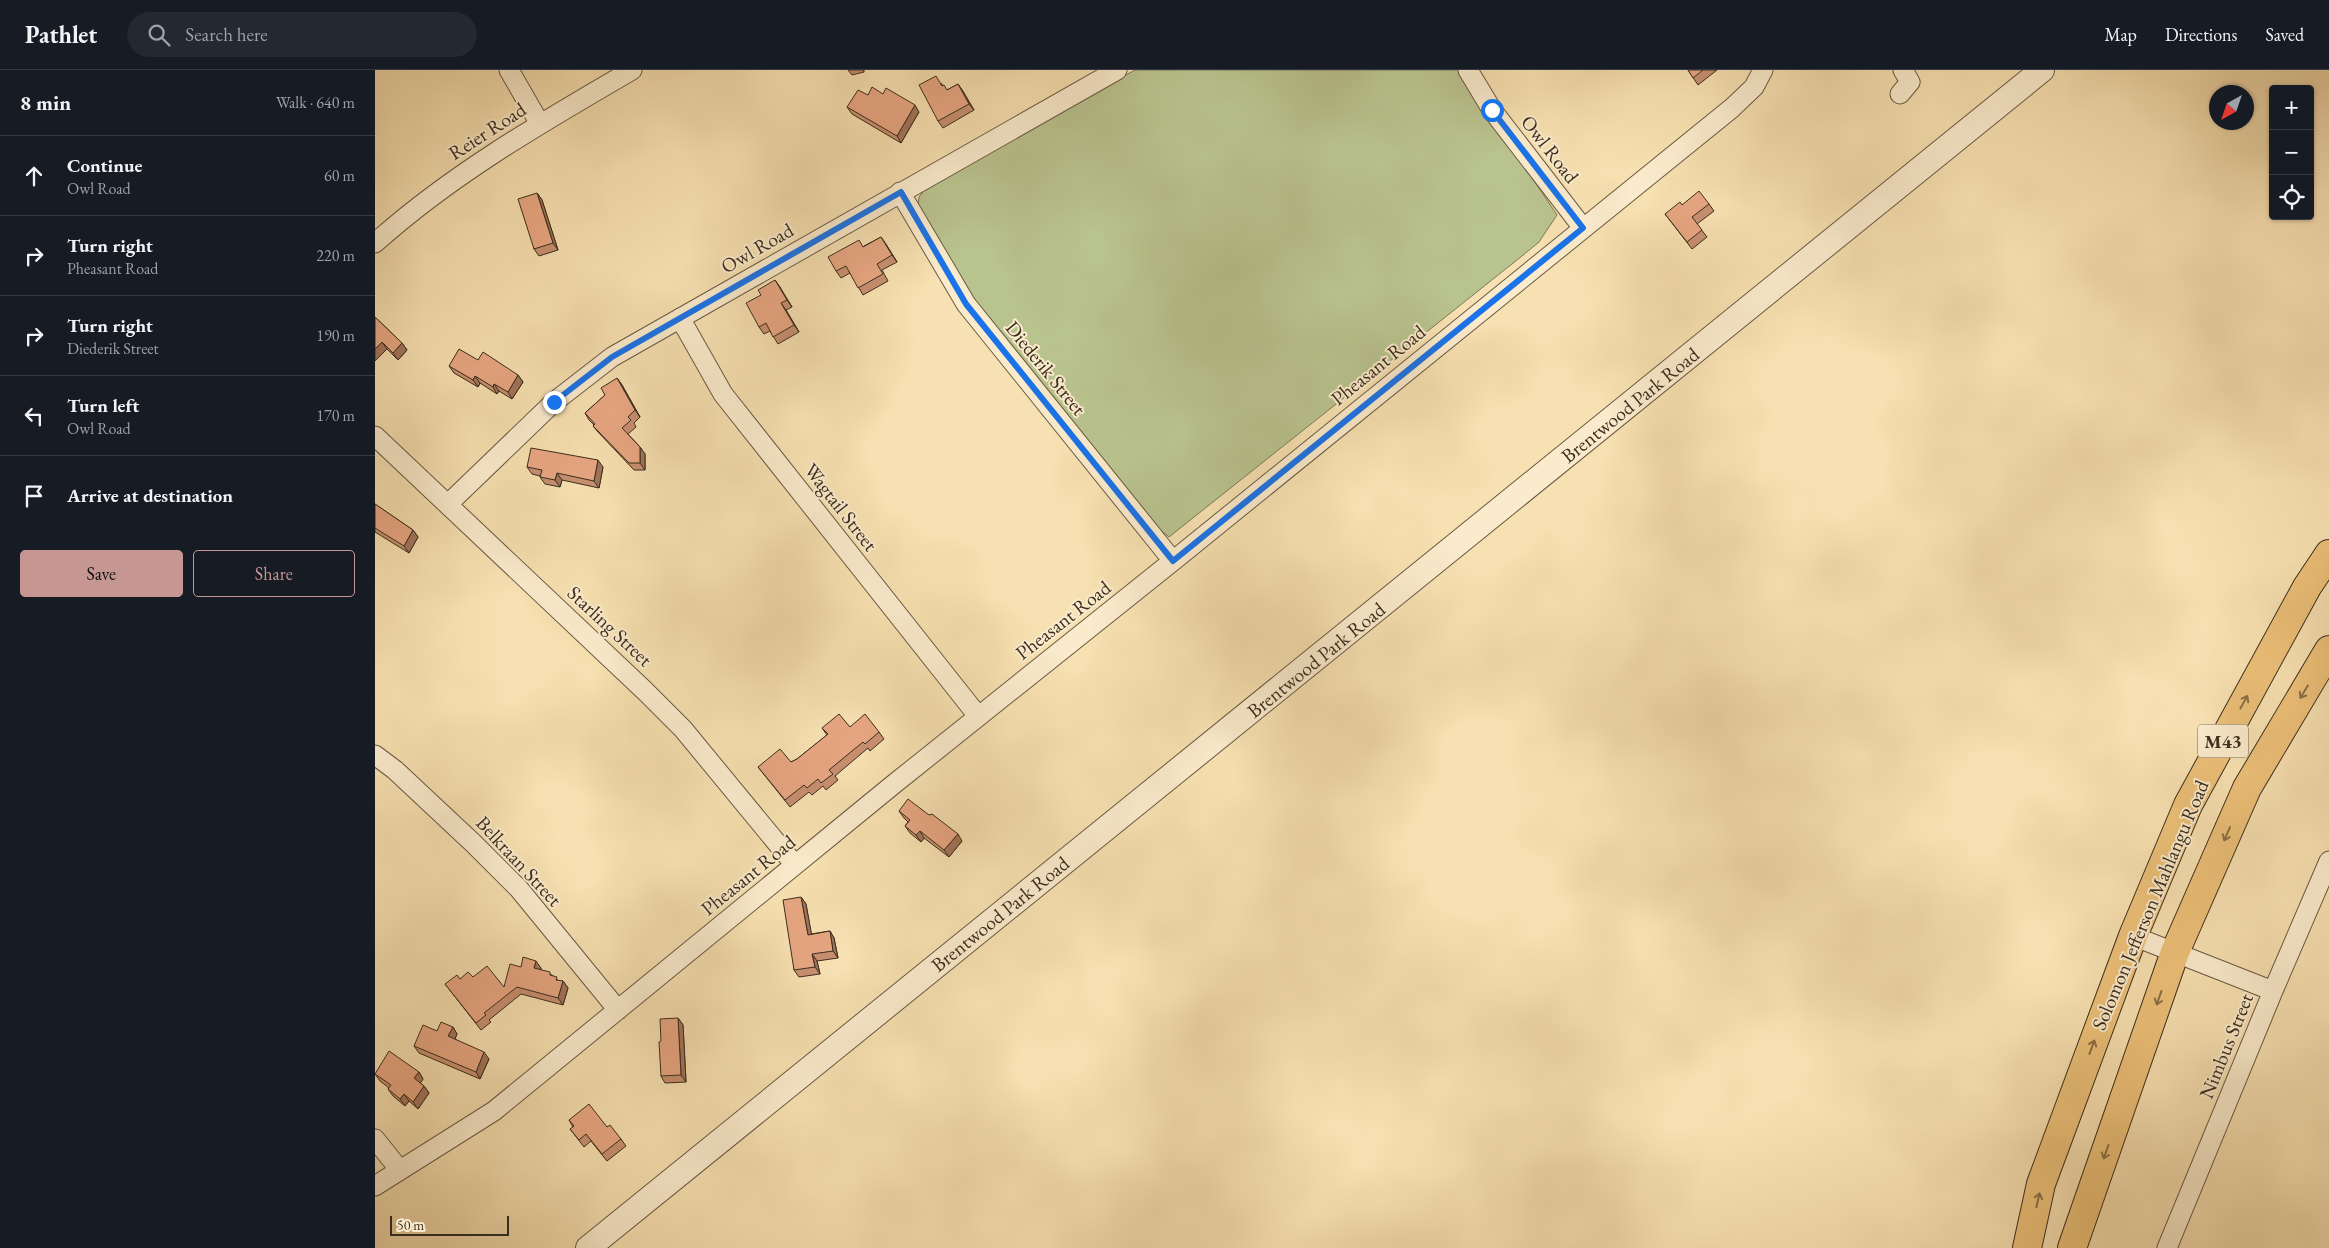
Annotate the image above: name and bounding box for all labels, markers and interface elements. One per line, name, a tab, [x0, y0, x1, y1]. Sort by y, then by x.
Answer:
search box	[127, 12, 477, 57]
text: Pathlet	[25, 19, 97, 50]
icon: search	[145, 21, 173, 49]
text: Search here	[185, 22, 268, 47]
text: Map	[2105, 23, 2137, 46]
text: Directions	[2165, 23, 2237, 46]
text: Saved	[2265, 23, 2304, 46]
north arrow	[2209, 85, 2254, 130]
map controls	[2269, 85, 2314, 220]
button: +	[2269, 85, 2314, 130]
text: 8 min	[20, 89, 71, 116]
text: Walk · 640 m	[276, 92, 355, 113]
street label: Reier Road	[443, 96, 531, 166]
route start	[1481, 99, 1504, 122]
street label: Owl Road	[1515, 110, 1585, 189]
button: −	[2269, 130, 2314, 175]
text: Continue	[67, 153, 142, 178]
icon: ahead	[20, 162, 48, 190]
text: 60 m	[324, 165, 355, 186]
button: locate	[2269, 175, 2314, 220]
text: Owl Road	[67, 178, 131, 199]
street label: Owl Road	[716, 216, 799, 279]
text: Turn right	[67, 233, 153, 258]
icon: right	[20, 242, 48, 270]
text: 220 m	[316, 245, 355, 266]
text: Pheasant Road	[67, 258, 158, 279]
text: Turn right	[67, 313, 153, 338]
street label: Diederik Street	[1000, 315, 1093, 421]
street label: Pheasant Road	[1325, 318, 1431, 411]
icon: right	[20, 322, 48, 350]
text: 190 m	[316, 325, 355, 346]
text: Diederik Street	[67, 338, 159, 359]
street label: Brentwood Park Road	[1556, 341, 1705, 469]
route end	[543, 391, 566, 414]
text: Turn left	[67, 393, 139, 418]
icon: left	[20, 402, 48, 430]
text: 170 m	[316, 405, 355, 426]
text: Owl Road	[67, 418, 131, 439]
street label: Wagtail Street	[798, 458, 884, 557]
icon: arrive	[20, 482, 48, 510]
text: Arrive at destination	[67, 483, 233, 508]
button: Save	[20, 550, 183, 597]
button: Share	[193, 550, 355, 597]
street label: Pheasant Road	[1010, 574, 1117, 665]
street label: Starling Street	[562, 580, 659, 673]
street label: Brentwood Park Road	[1242, 596, 1391, 724]
one-way arrow	[2299, 684, 2309, 698]
one-way arrow	[2240, 695, 2249, 710]
road number: M43	[2198, 724, 2248, 758]
street label: Solomon Jefferson Mahlangu Road	[2085, 775, 2215, 1034]
street label: Belkraan Street	[470, 810, 568, 912]
one-way arrow	[2221, 826, 2231, 841]
street label: Pheasant Road	[695, 828, 801, 921]
street label: Brentwood Park Road	[926, 850, 1075, 978]
street label: Nimbus Street	[2193, 989, 2259, 1103]
one-way arrow	[2154, 990, 2163, 1006]
one-way arrow	[2088, 1040, 2097, 1056]
one-way arrow	[2101, 1144, 2110, 1159]
one-way arrow	[2034, 1193, 2043, 1209]
scale bar	[390, 1213, 509, 1236]
text: 50 m	[397, 1216, 424, 1234]

